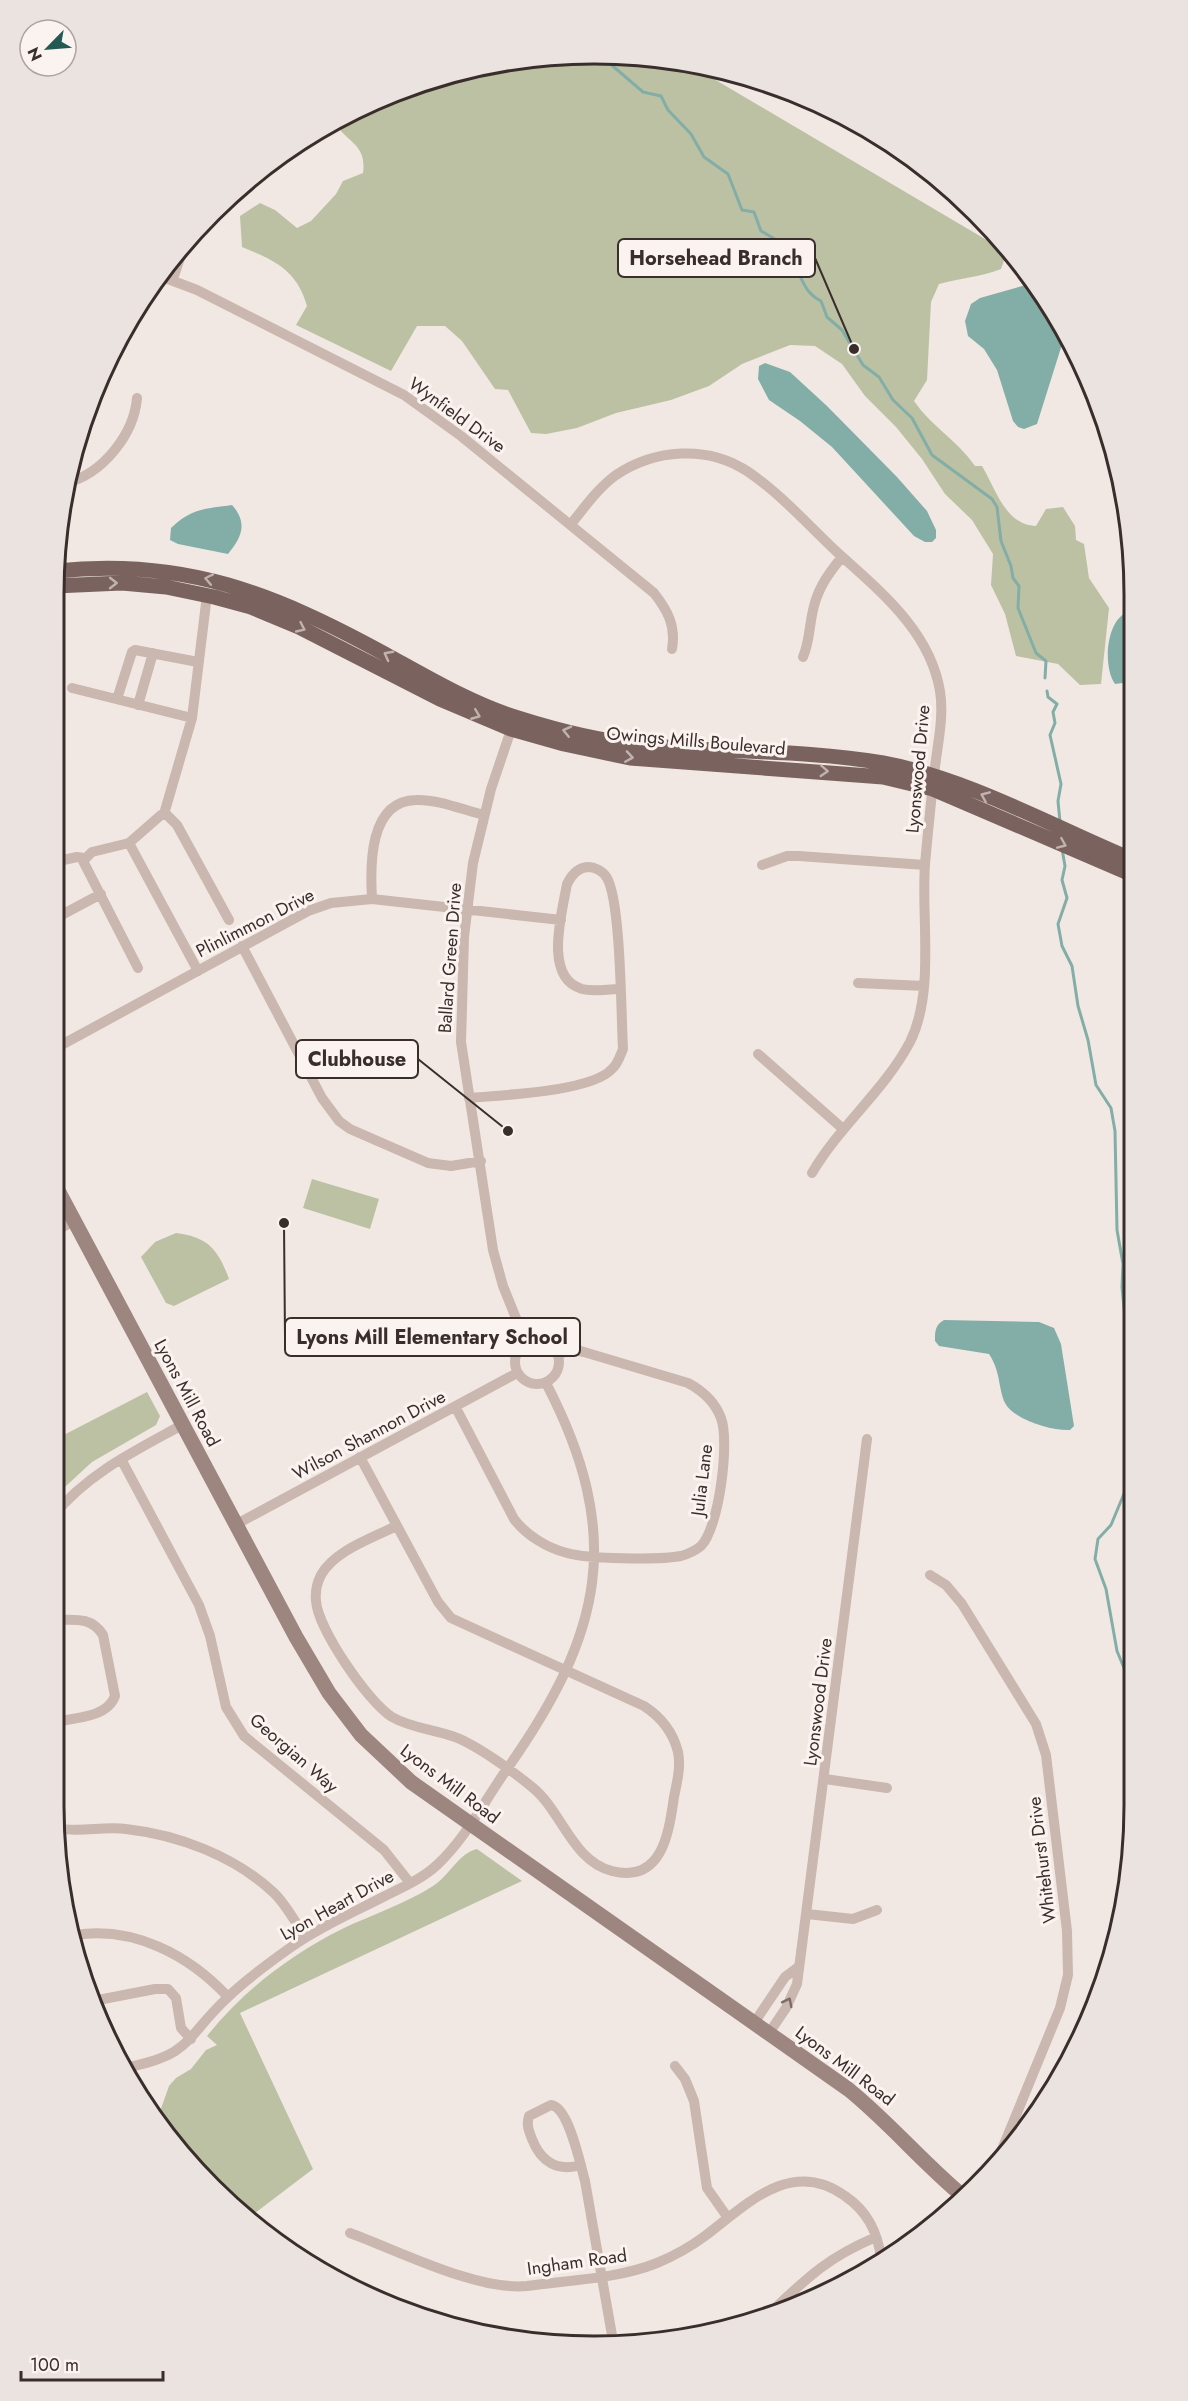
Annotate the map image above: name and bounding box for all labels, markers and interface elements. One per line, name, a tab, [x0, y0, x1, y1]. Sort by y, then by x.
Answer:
north arrow	[18, 18, 78, 78]
text: N	[22, 44, 48, 65]
callout: Horsehead Branch	[618, 239, 815, 277]
text: Horsehead Branch	[629, 244, 803, 273]
street label: Wynfield Drive	[403, 371, 511, 459]
one-way arrow	[204, 573, 214, 586]
one-way arrow	[109, 577, 118, 589]
one-way arrow	[295, 621, 306, 633]
one-way arrow	[384, 651, 394, 662]
street label: Lyonswood Drive	[899, 704, 937, 834]
one-way arrow	[469, 708, 480, 720]
street label: Owings Mills Boulevard	[605, 720, 787, 762]
one-way arrow	[562, 725, 572, 738]
one-way arrow	[625, 751, 634, 763]
one-way arrow	[819, 764, 828, 777]
one-way arrow	[980, 791, 991, 803]
one-way arrow	[1056, 837, 1067, 849]
street label: Plinlimmon Drive	[191, 882, 319, 964]
street label: Ballard Green Drive	[432, 882, 468, 1034]
callout: Clubhouse	[296, 1040, 418, 1078]
text: Clubhouse	[308, 1045, 406, 1074]
callout: Lyons Mill Elementary School	[285, 1318, 580, 1356]
text: Lyons Mill Elementary School	[296, 1323, 568, 1352]
street label: Lyons Mill Road	[148, 1335, 226, 1451]
street label: Wilson Shannon Drive	[288, 1384, 450, 1486]
street label: Julia Lane	[684, 1443, 719, 1519]
street label: Lyonswood Drive	[797, 1637, 839, 1767]
street label: Georgian Way	[244, 1707, 344, 1799]
street label: Lyons Mill Road	[395, 1738, 505, 1830]
street label: Whitehurst Drive	[1021, 1795, 1063, 1925]
street label: Lyon Heart Drive	[275, 1863, 399, 1947]
one-way arrow	[781, 1998, 793, 2009]
street label: Lyons Mill Road	[790, 2020, 900, 2112]
street label: Ingham Road	[525, 2242, 629, 2282]
scale bar	[21, 2344, 164, 2382]
text: 100 m	[30, 2352, 79, 2378]

